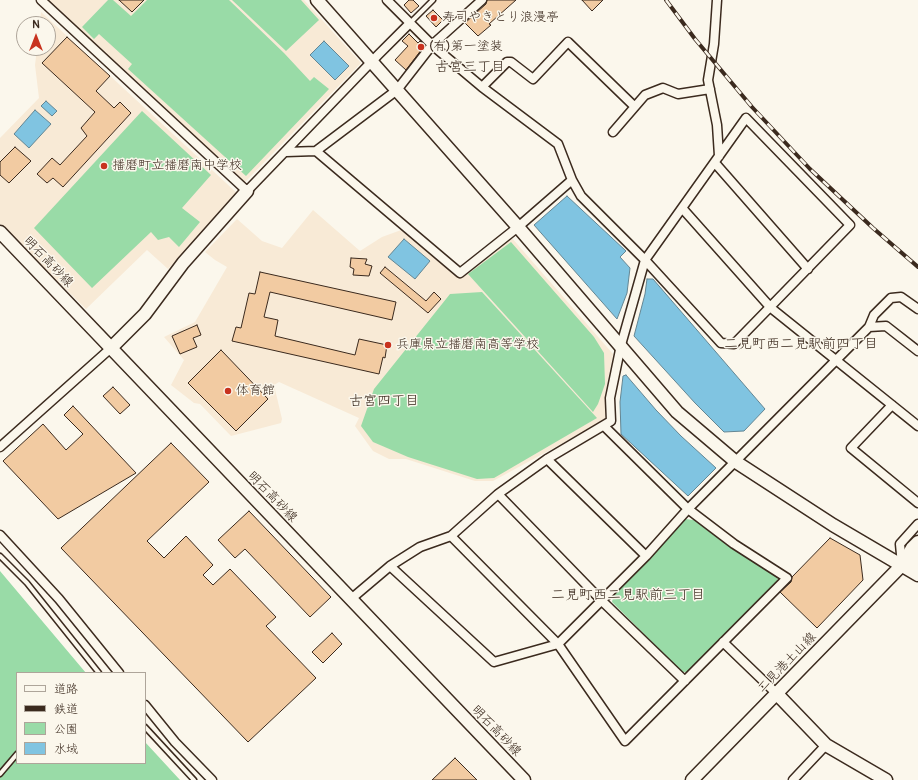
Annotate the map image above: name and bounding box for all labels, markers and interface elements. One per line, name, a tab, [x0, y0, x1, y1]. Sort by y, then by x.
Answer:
place label: 寿司やきとり浪漫亭	[442, 10, 559, 26]
marker: 寿司やきとり浪漫亭	[429, 13, 439, 23]
north arrow	[16, 16, 56, 56]
text: N	[32, 18, 40, 31]
place label: (有)第一塗装	[429, 39, 503, 55]
marker: (有)第一塗装	[416, 42, 426, 52]
district label: 古宮三丁目	[435, 59, 505, 75]
place label: 播磨町立播磨南中学校	[112, 158, 242, 174]
marker: 播磨町立播磨南中学校	[99, 161, 109, 171]
street label: 明石高砂線	[20, 233, 76, 291]
district label: 二見町西二見駅前四丁目	[724, 336, 878, 352]
place label: 兵庫県立播磨南高等学校	[396, 337, 539, 353]
marker: 兵庫県立播磨南高等学校	[383, 340, 393, 350]
place label: 体育館	[236, 383, 275, 399]
marker: 体育館	[223, 386, 233, 396]
district label: 古宮四丁目	[349, 393, 419, 409]
street label: 明石高砂線	[244, 468, 300, 526]
district label: 二見町西二見駅前三丁目	[551, 587, 705, 603]
street label: 二見港土山線	[754, 630, 820, 696]
legend	[16, 672, 146, 764]
text: 道路	[54, 682, 78, 697]
text: 鉄道	[54, 702, 78, 717]
street label: 明石高砂線	[468, 702, 524, 760]
text: 公園	[54, 722, 78, 737]
text: 水域	[54, 742, 78, 757]

